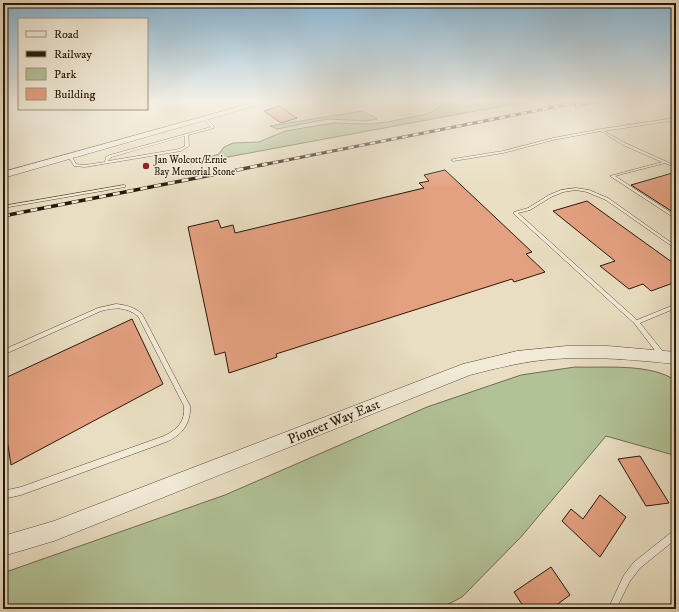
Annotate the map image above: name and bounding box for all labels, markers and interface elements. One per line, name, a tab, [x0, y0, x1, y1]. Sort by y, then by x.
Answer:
legend	[18, 18, 148, 110]
text: Road	[54, 27, 79, 42]
text: Railway	[54, 47, 92, 62]
text: Park	[54, 67, 76, 82]
text: Building	[54, 87, 95, 102]
place label: Jan Wolcott/Ernie Bay Memorial Stone	[153, 154, 235, 178]
marker: Jan Wolcott/Ernie Bay Memorial Stone	[141, 161, 151, 171]
street label: Pioneer Way East	[285, 395, 383, 449]

